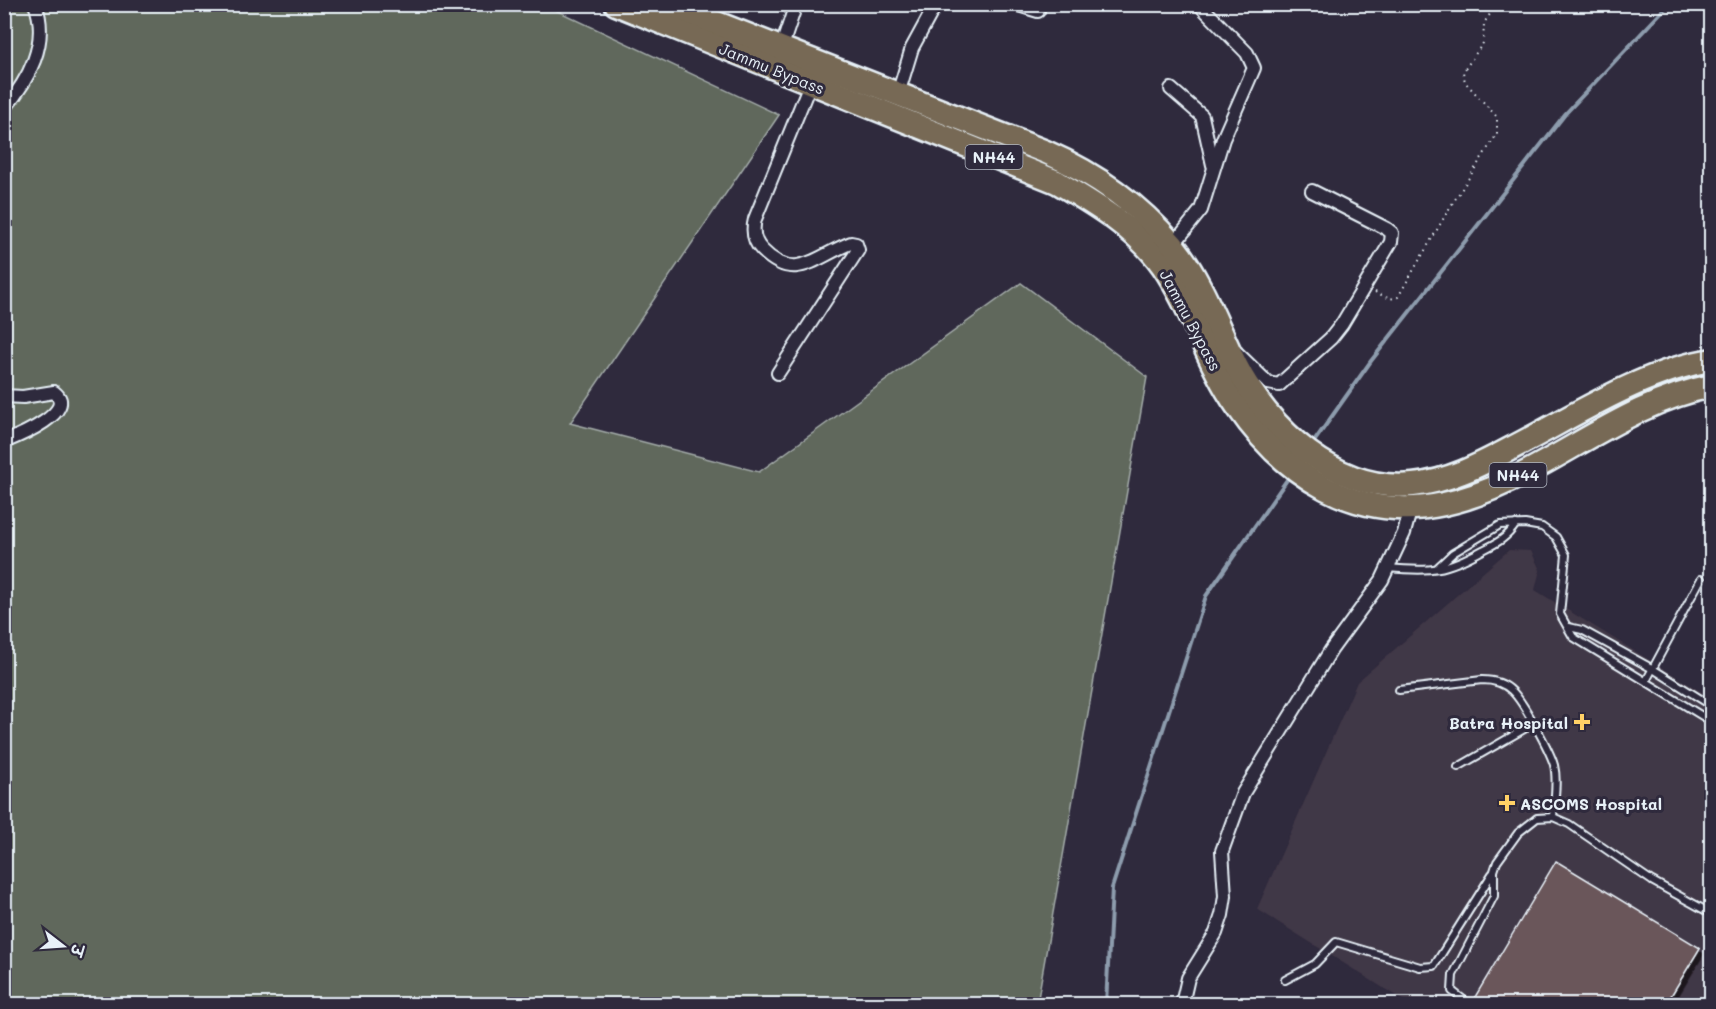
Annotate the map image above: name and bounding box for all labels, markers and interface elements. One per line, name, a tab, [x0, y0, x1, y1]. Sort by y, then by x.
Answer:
street label: Jammu Bypass	[716, 37, 828, 99]
road number: NH44	[966, 145, 1022, 169]
street label: Jammu Bypass	[1155, 266, 1227, 374]
road number: NH44	[1490, 463, 1546, 487]
place label: Batra Hospital	[1449, 712, 1568, 733]
marker: Batra Hospital	[1573, 713, 1591, 731]
place label: ASCOMS Hospital	[1520, 793, 1662, 814]
marker: ASCOMS Hospital	[1498, 794, 1516, 812]
north arrow	[33, 916, 93, 976]
text: उ	[66, 940, 90, 960]

